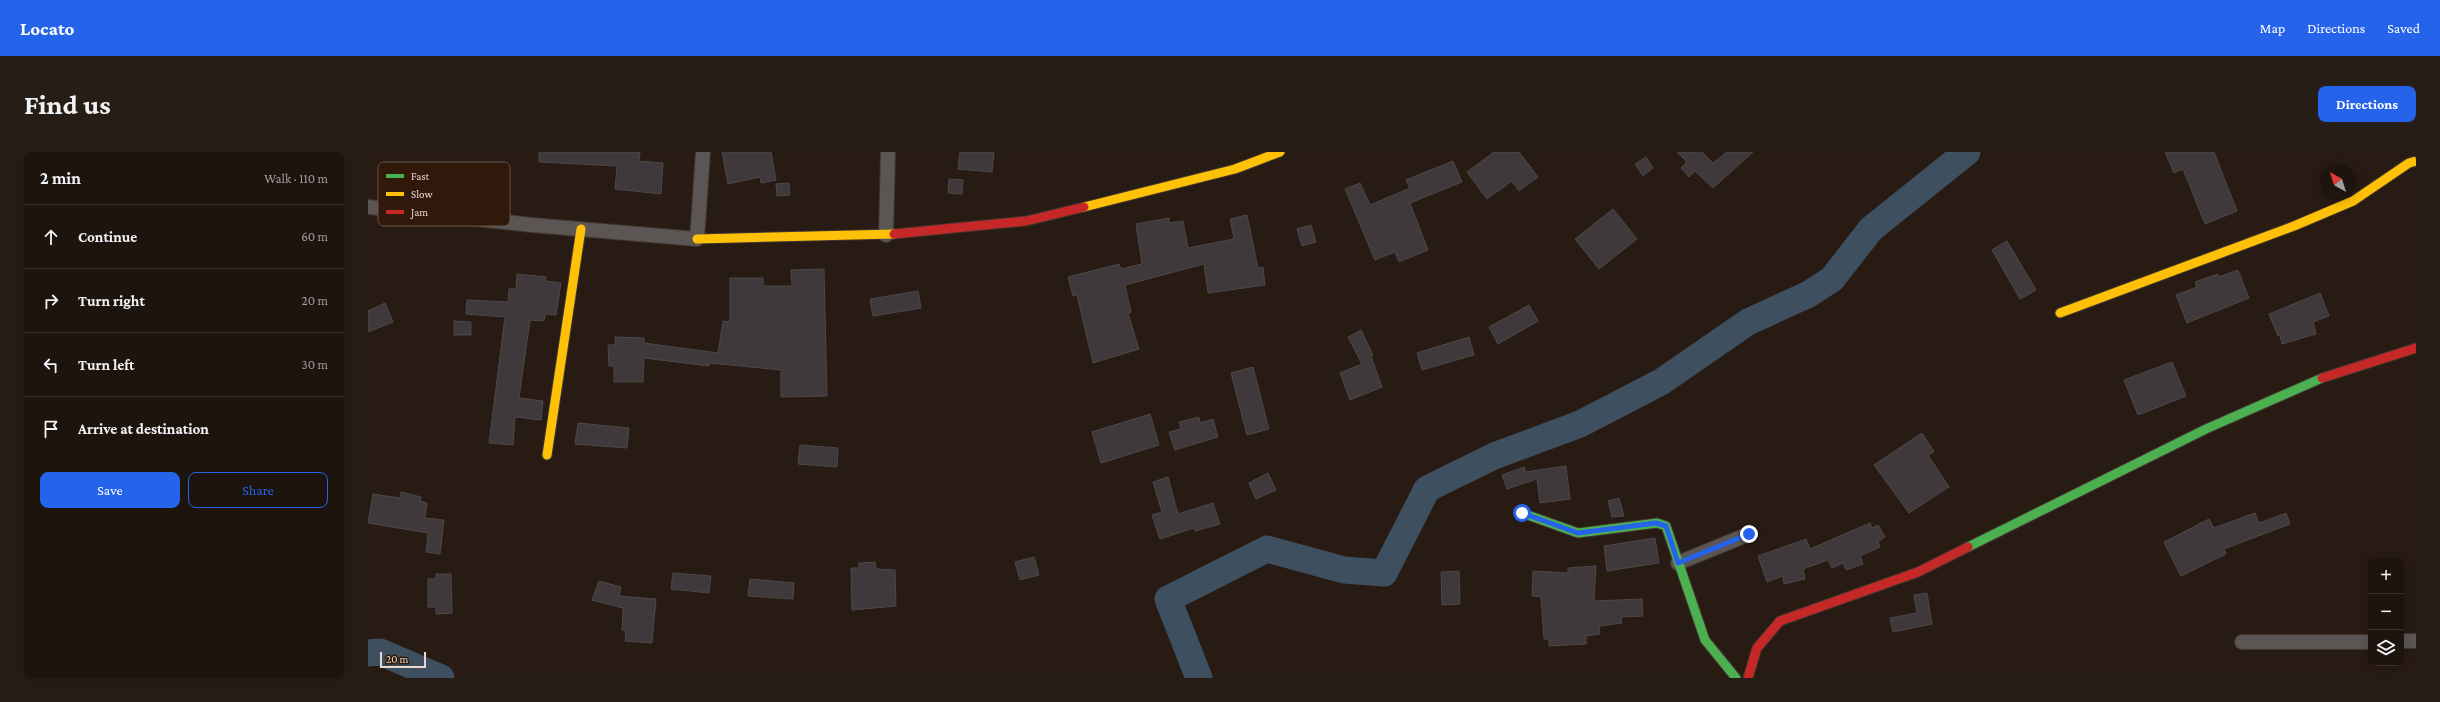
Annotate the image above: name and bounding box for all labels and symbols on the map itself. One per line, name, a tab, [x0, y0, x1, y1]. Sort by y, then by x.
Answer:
legend	[378, 162, 510, 226]
north arrow	[2320, 164, 2356, 200]
text: Fast	[411, 170, 430, 182]
text: Slow	[411, 188, 433, 200]
text: Jam	[410, 206, 428, 219]
route start	[1513, 504, 1531, 522]
route end	[1740, 525, 1758, 543]
scale bar	[380, 650, 426, 669]

